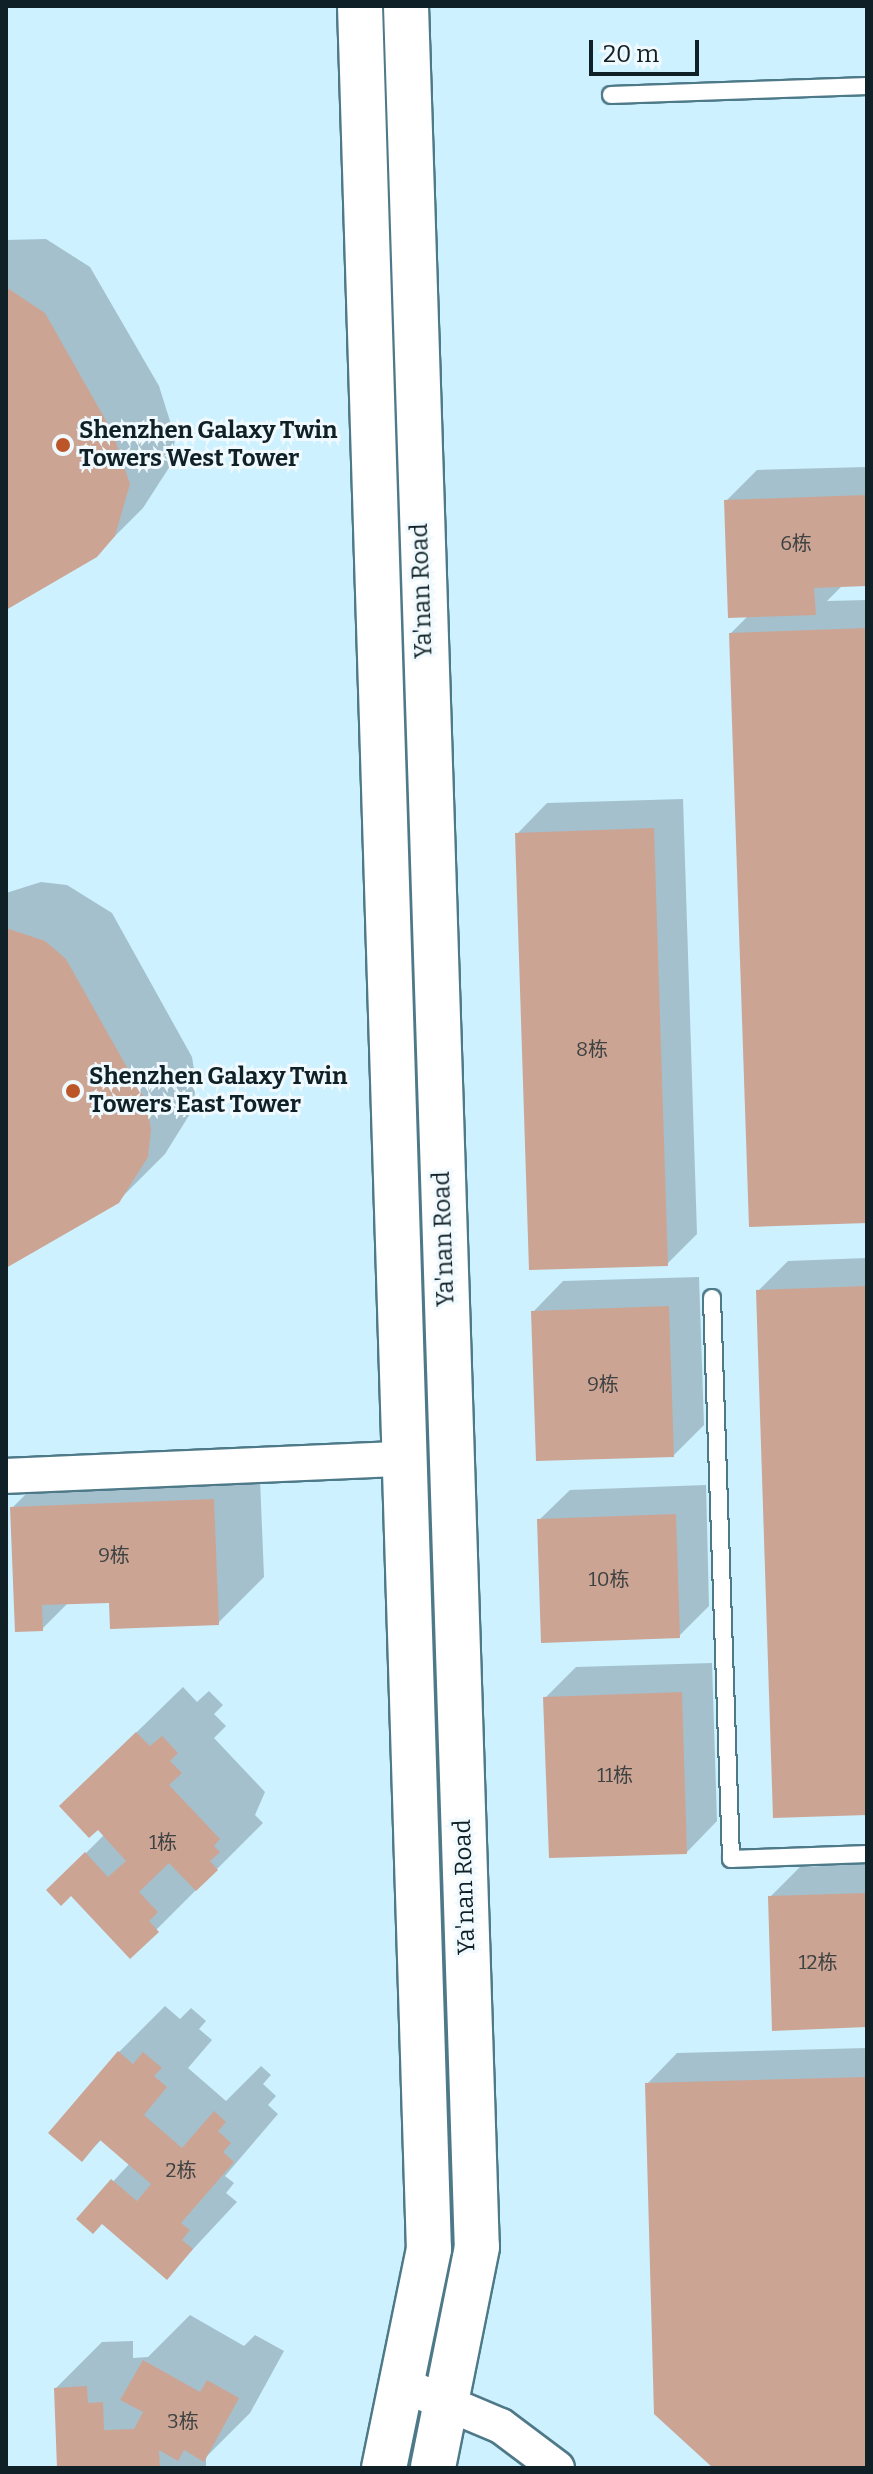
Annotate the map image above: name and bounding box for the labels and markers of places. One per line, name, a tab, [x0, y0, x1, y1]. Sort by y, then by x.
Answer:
place label: Shenzhen Galaxy Twin Towers West Tower	[79, 417, 337, 473]
marker: Shenzhen Galaxy Twin Towers West Tower	[54, 436, 72, 454]
place label: Shenzhen Galaxy Twin Towers East Tower	[89, 1063, 347, 1119]
marker: Shenzhen Galaxy Twin Towers East Tower	[64, 1082, 82, 1100]

